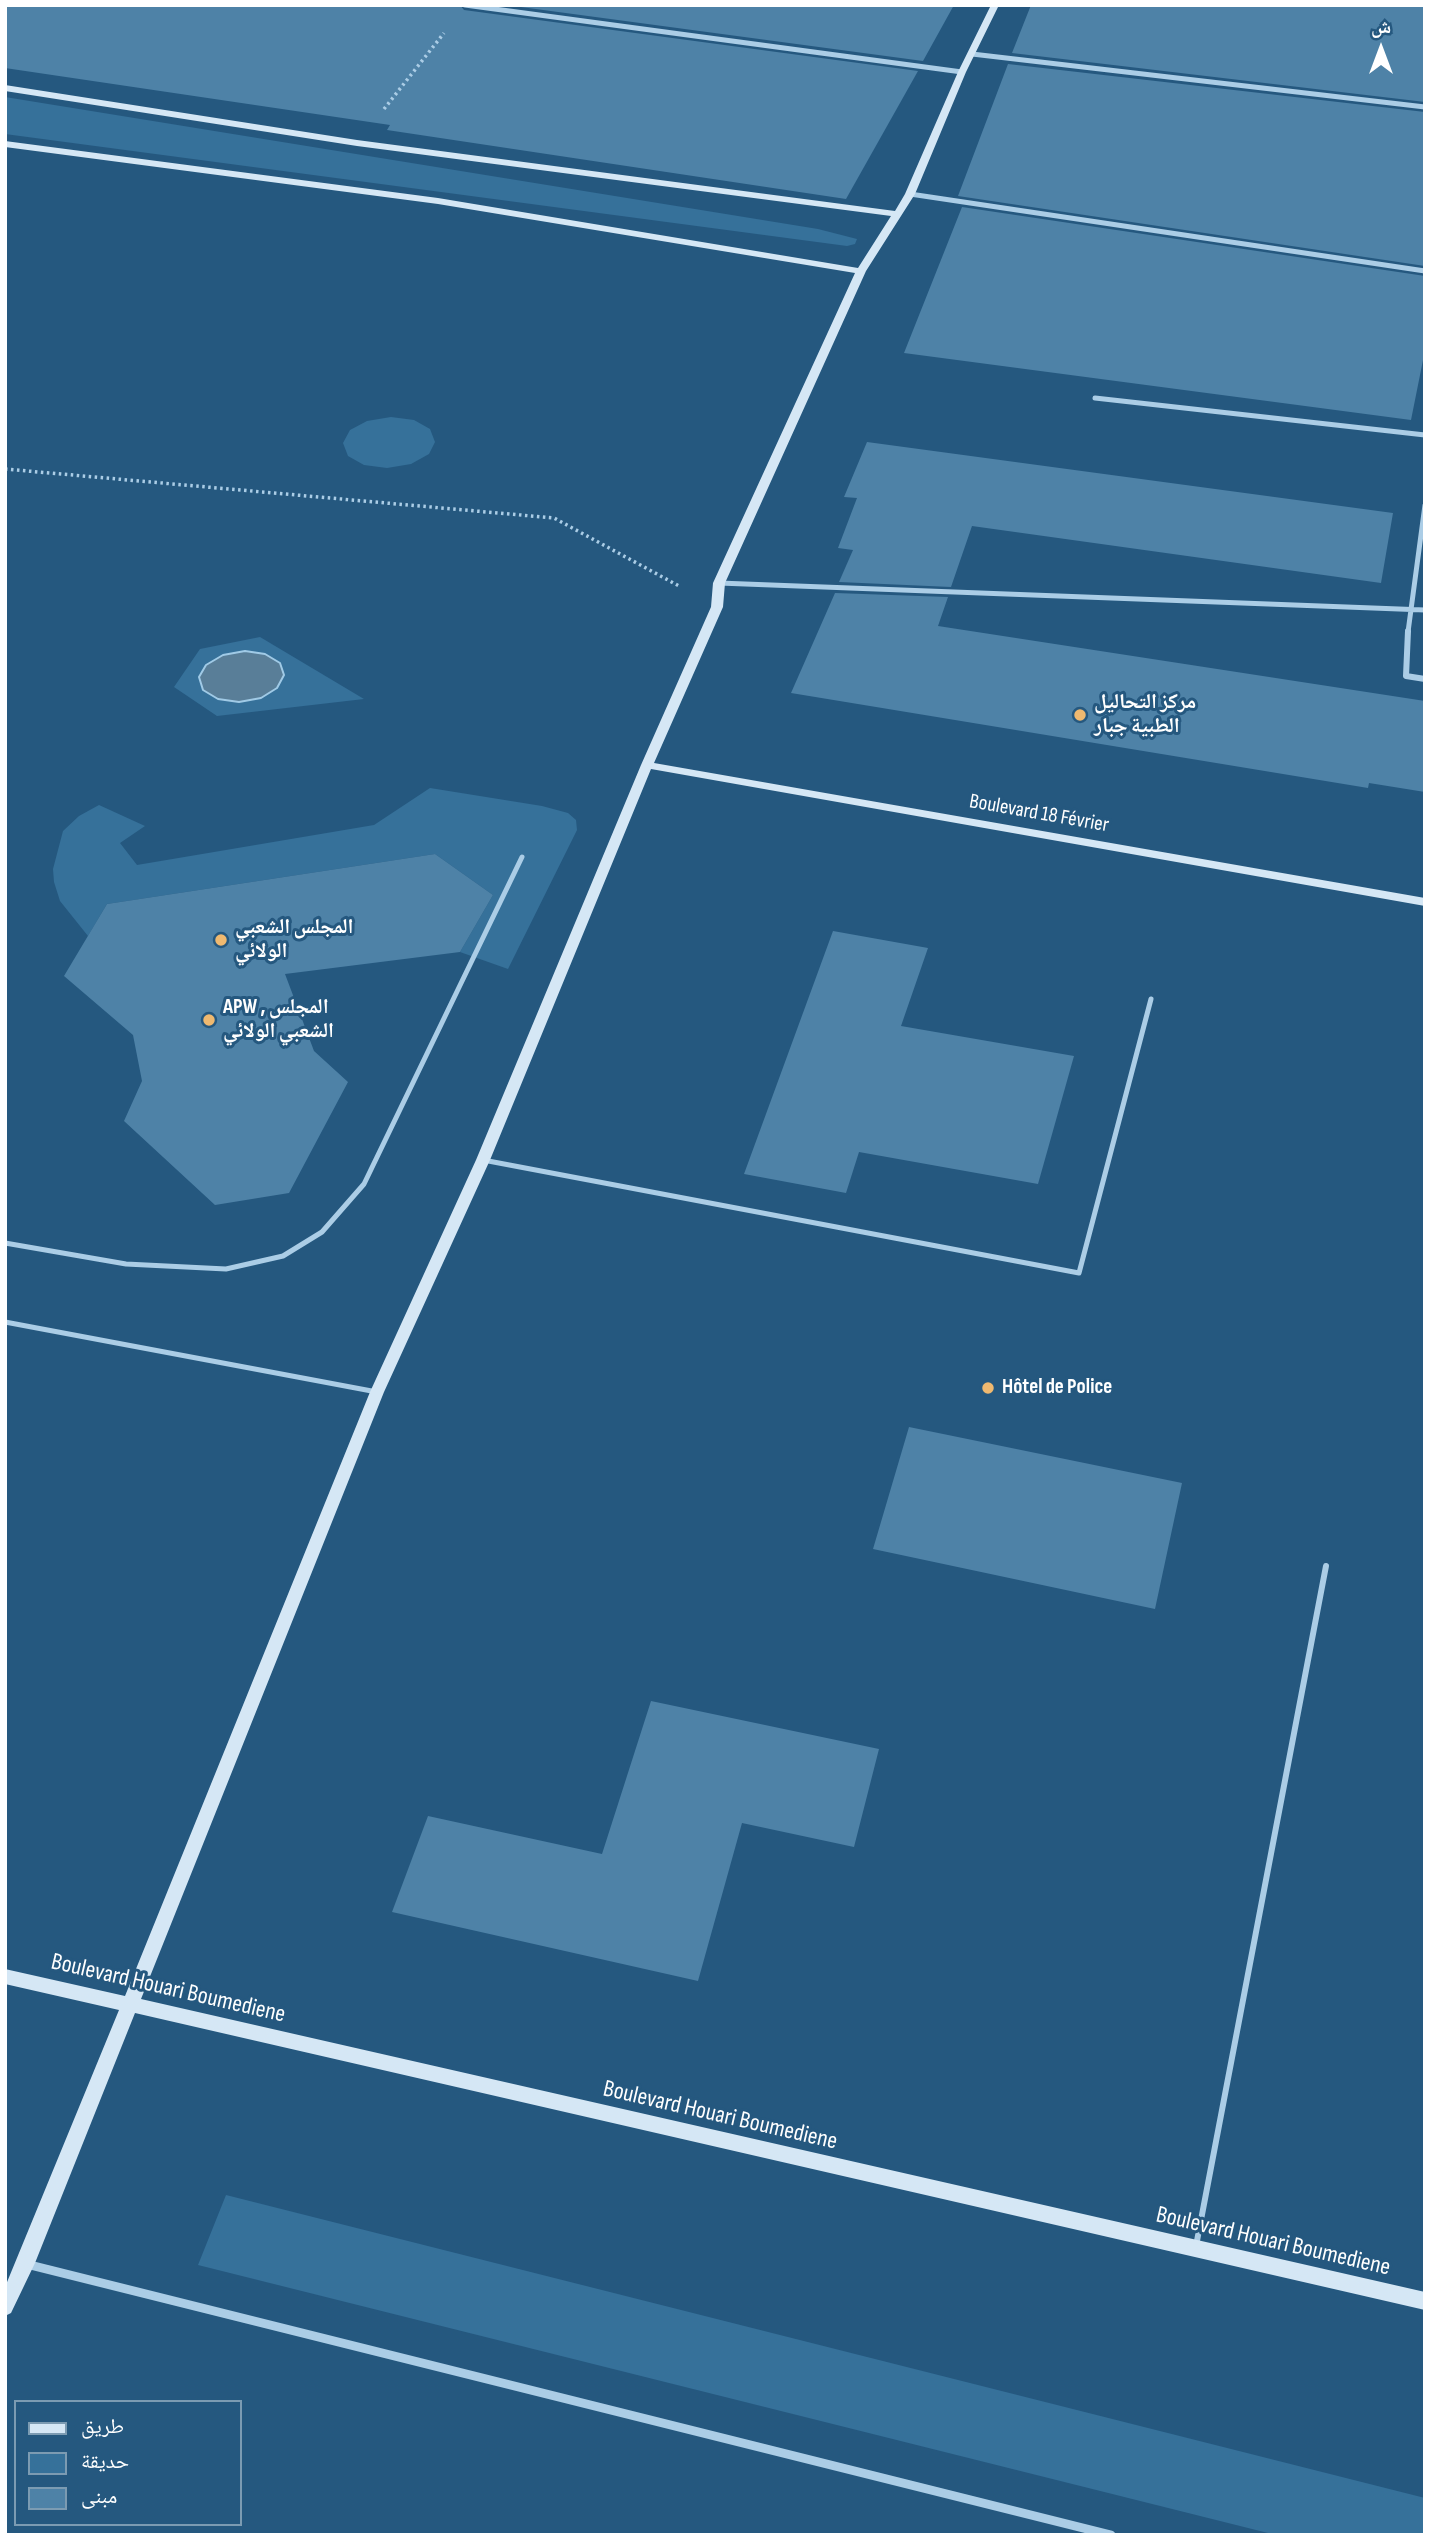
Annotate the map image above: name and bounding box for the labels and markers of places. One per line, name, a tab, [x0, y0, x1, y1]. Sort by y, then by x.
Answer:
place label: مركز التحاليل الطبية جبار	[1094, 690, 1196, 740]
marker: مركز التحاليل الطبية جبار	[1072, 707, 1088, 723]
place label: المجلس الشعبي الولائي	[235, 915, 353, 965]
marker: المجلس الشعبي الولائي	[213, 932, 229, 948]
place label: APW , المجلس الشعبي الولائي	[223, 995, 334, 1045]
marker: APW , المجلس الشعبي الولائي	[201, 1012, 217, 1028]
place label: Hôtel de Police	[1002, 1375, 1112, 1401]
marker: Hôtel de Police	[980, 1380, 996, 1396]

